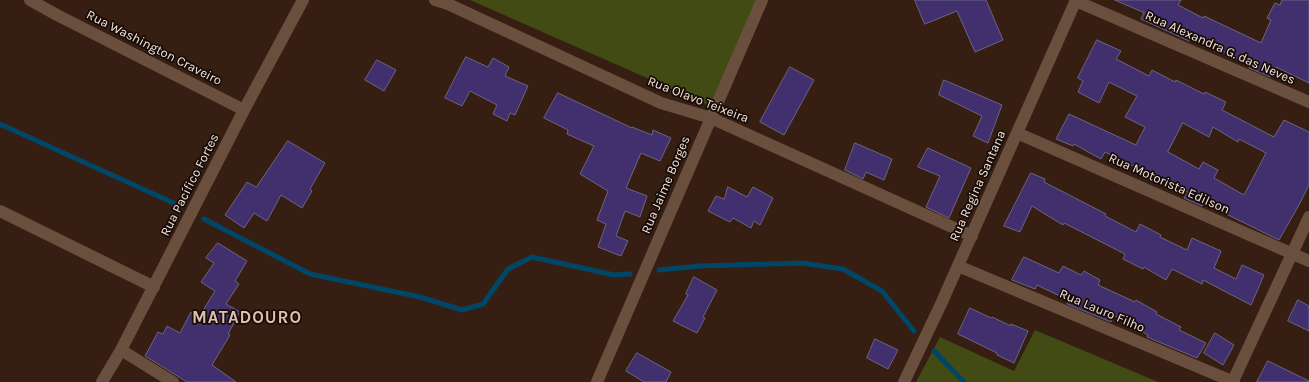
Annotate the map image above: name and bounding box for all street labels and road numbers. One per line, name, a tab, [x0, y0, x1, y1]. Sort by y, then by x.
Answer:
street label: Rua Washington Craveiro	[84, 7, 224, 89]
street label: Rua Alexandra G. das Neves	[1143, 8, 1297, 88]
street label: Rua Olavo Teixeira	[645, 74, 751, 126]
street label: Rua Regina Santana	[946, 128, 1010, 244]
street label: Rua Pacífico Fortes	[157, 131, 223, 239]
street label: Rua Jaime Borges	[638, 134, 694, 236]
street label: Rua Motorista Edilson	[1106, 150, 1232, 218]
street label: Rua Lauro Filho	[1057, 286, 1147, 336]

